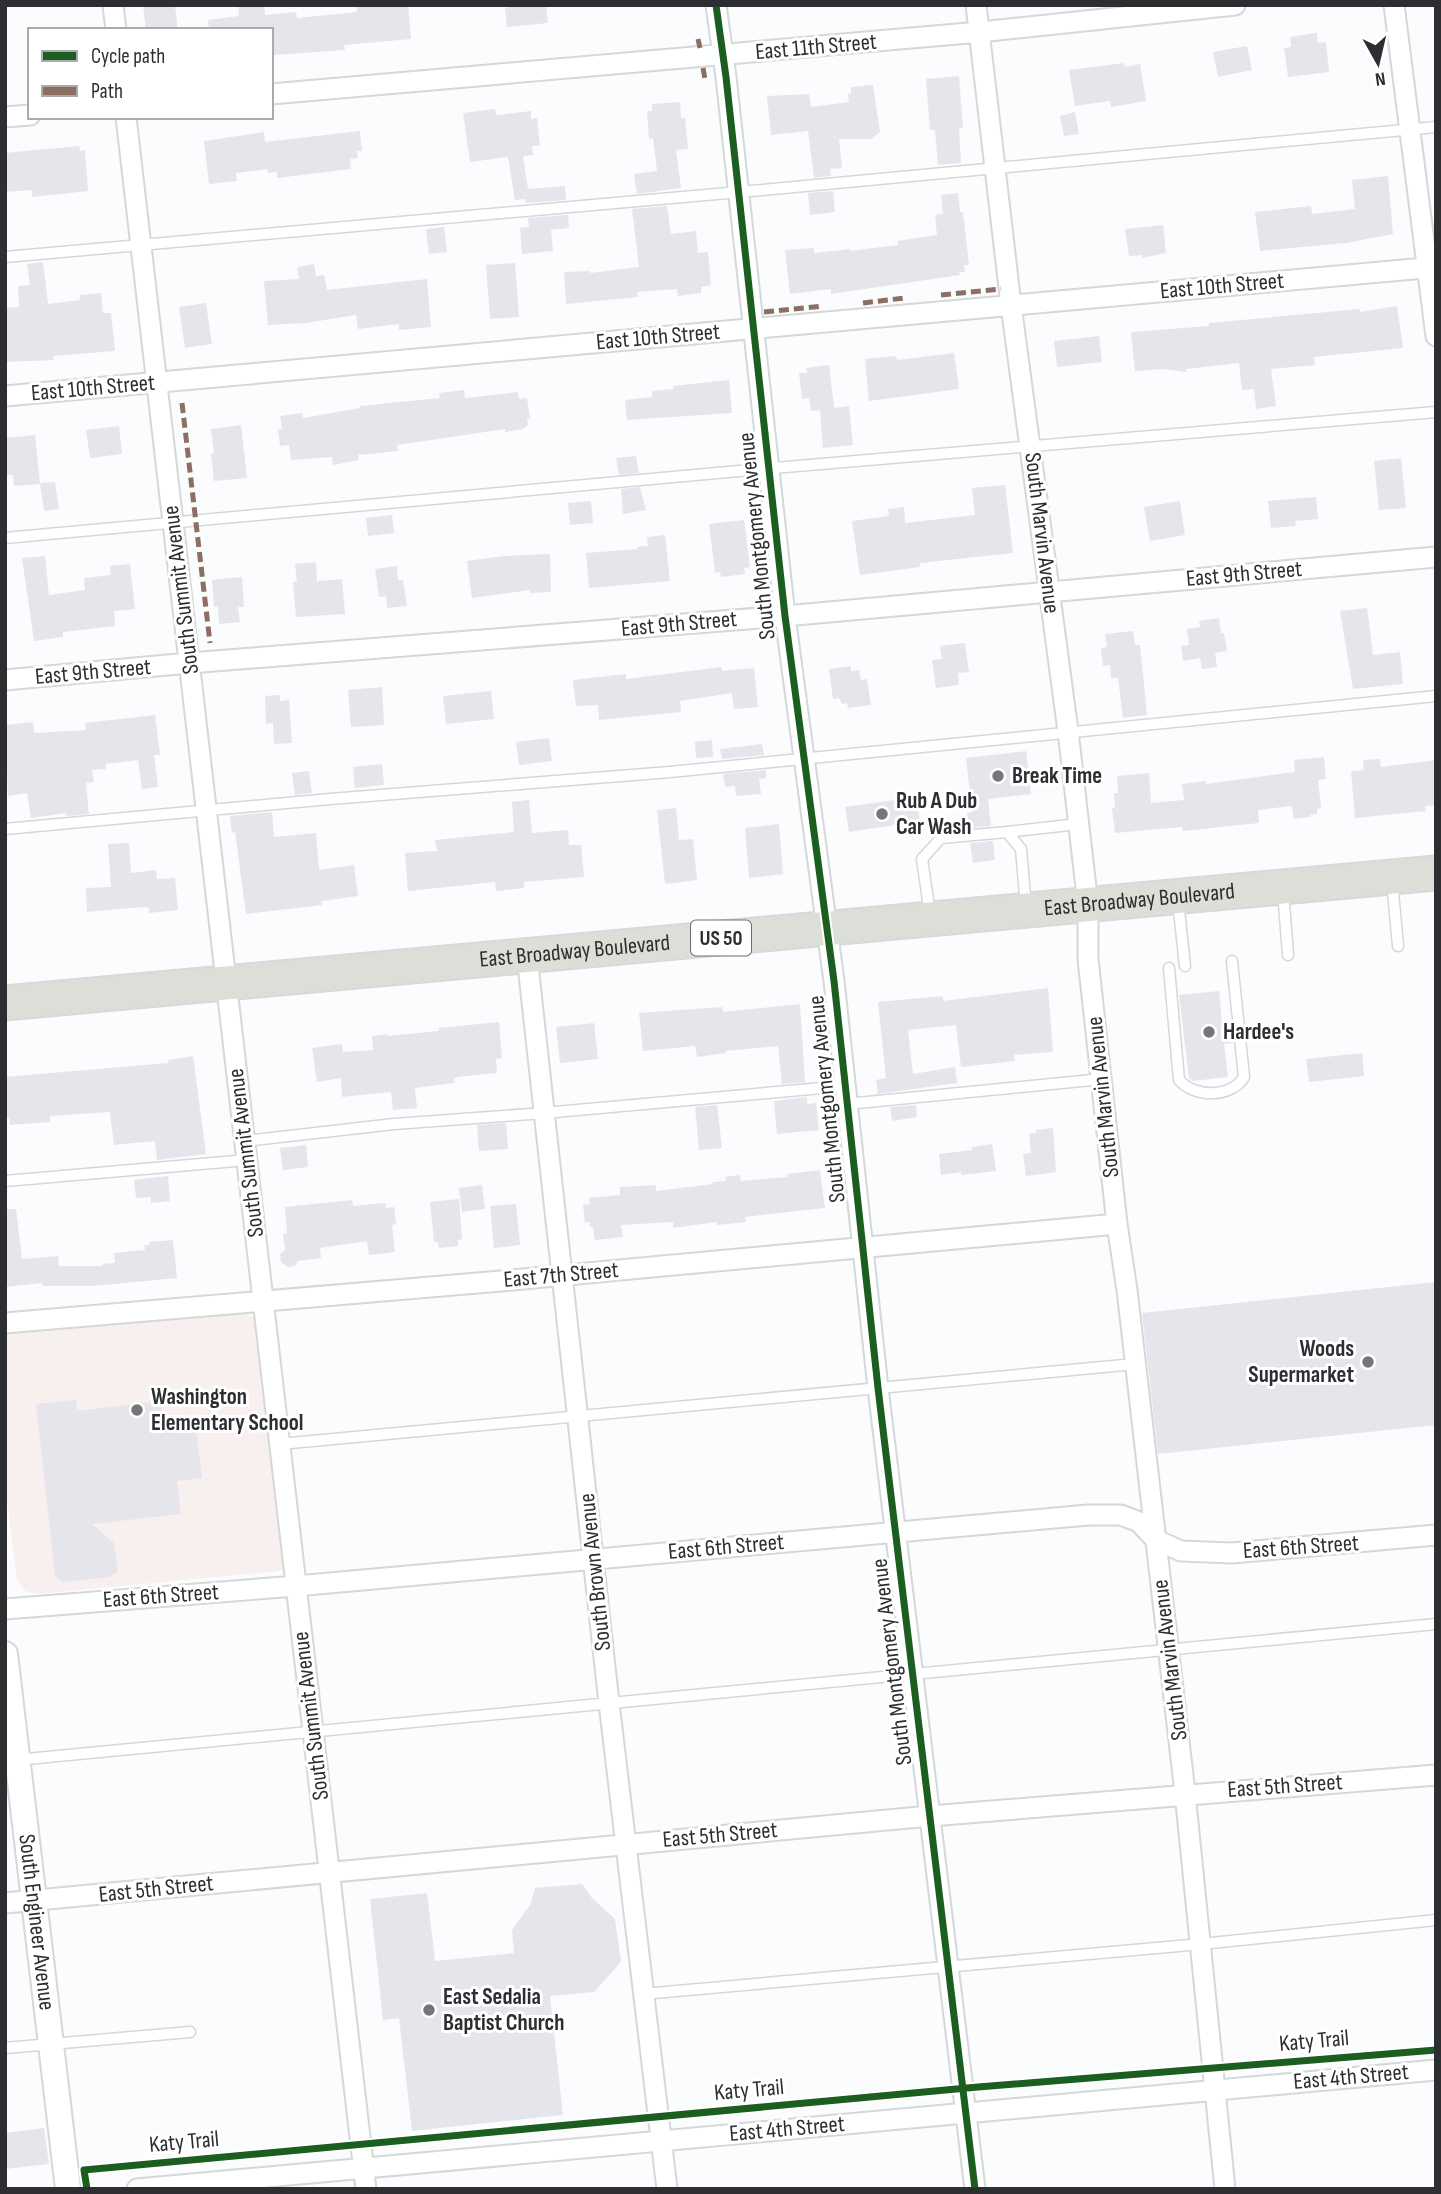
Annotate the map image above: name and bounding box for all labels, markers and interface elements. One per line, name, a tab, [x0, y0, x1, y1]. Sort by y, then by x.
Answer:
legend	[28, 28, 273, 119]
street label: East 11th Street	[754, 28, 878, 66]
north arrow	[1343, 28, 1413, 98]
text: Cycle path	[91, 44, 165, 69]
text: N	[1374, 66, 1387, 90]
text: Path	[91, 79, 123, 104]
street label: East 10th Street	[1159, 267, 1285, 305]
street label: East 10th Street	[595, 318, 721, 356]
street label: East 10th Street	[30, 369, 156, 407]
street label: South Montgomery Avenue	[732, 431, 782, 641]
street label: South Marvin Avenue	[1018, 451, 1066, 615]
street label: South Summit Avenue	[157, 504, 205, 676]
street label: East 9th Street	[1185, 555, 1303, 593]
street label: East 9th Street	[620, 605, 738, 643]
street label: East 9th Street	[34, 653, 152, 691]
place label: Break Time	[1012, 762, 1102, 790]
marker: Break Time	[990, 768, 1006, 784]
place label: Rub A Dub Car Wash	[896, 787, 977, 841]
marker: Rub A Dub Car Wash	[874, 806, 890, 822]
street label: East Broadway Boulevard	[1043, 877, 1236, 923]
road number: US 50	[691, 920, 751, 956]
street label: East Broadway Boulevard	[478, 929, 671, 974]
street label: South Montgomery Avenue	[802, 994, 852, 1204]
street label: South Marvin Avenue	[1081, 1015, 1125, 1179]
place label: Hardee's	[1223, 1018, 1294, 1046]
marker: Hardee's	[1201, 1024, 1217, 1040]
street label: South Summit Avenue	[222, 1067, 270, 1239]
street label: East 7th Street	[502, 1256, 620, 1294]
place label: Woods Supermarket	[1248, 1335, 1354, 1389]
marker: Woods Supermarket	[1360, 1354, 1376, 1370]
place label: Washington Elementary School	[151, 1383, 303, 1437]
marker: Washington Elementary School	[129, 1402, 145, 1418]
street label: South Brown Avenue	[573, 1492, 617, 1652]
street label: East 6th Street	[667, 1528, 785, 1566]
street label: East 6th Street	[1242, 1529, 1360, 1565]
street label: South Montgomery Avenue	[865, 1557, 919, 1767]
street label: East 6th Street	[102, 1578, 220, 1614]
street label: South Marvin Avenue	[1146, 1578, 1194, 1742]
street label: South Summit Avenue	[287, 1630, 335, 1802]
street label: East 5th Street	[1227, 1768, 1343, 1804]
street label: East 5th Street	[661, 1816, 779, 1854]
street label: South Engineer Avenue	[12, 1832, 61, 2012]
street label: East 5th Street	[97, 1869, 215, 1909]
place label: East Sedalia Baptist Church	[443, 1983, 565, 2037]
marker: East Sedalia Baptist Church	[421, 2002, 437, 2018]
street label: Katy Trail	[1278, 2024, 1350, 2058]
street label: East 4th Street	[1292, 2058, 1410, 2096]
street label: Katy Trail	[713, 2073, 785, 2107]
street label: East 4th Street	[728, 2110, 846, 2148]
street label: Katy Trail	[148, 2125, 220, 2159]

